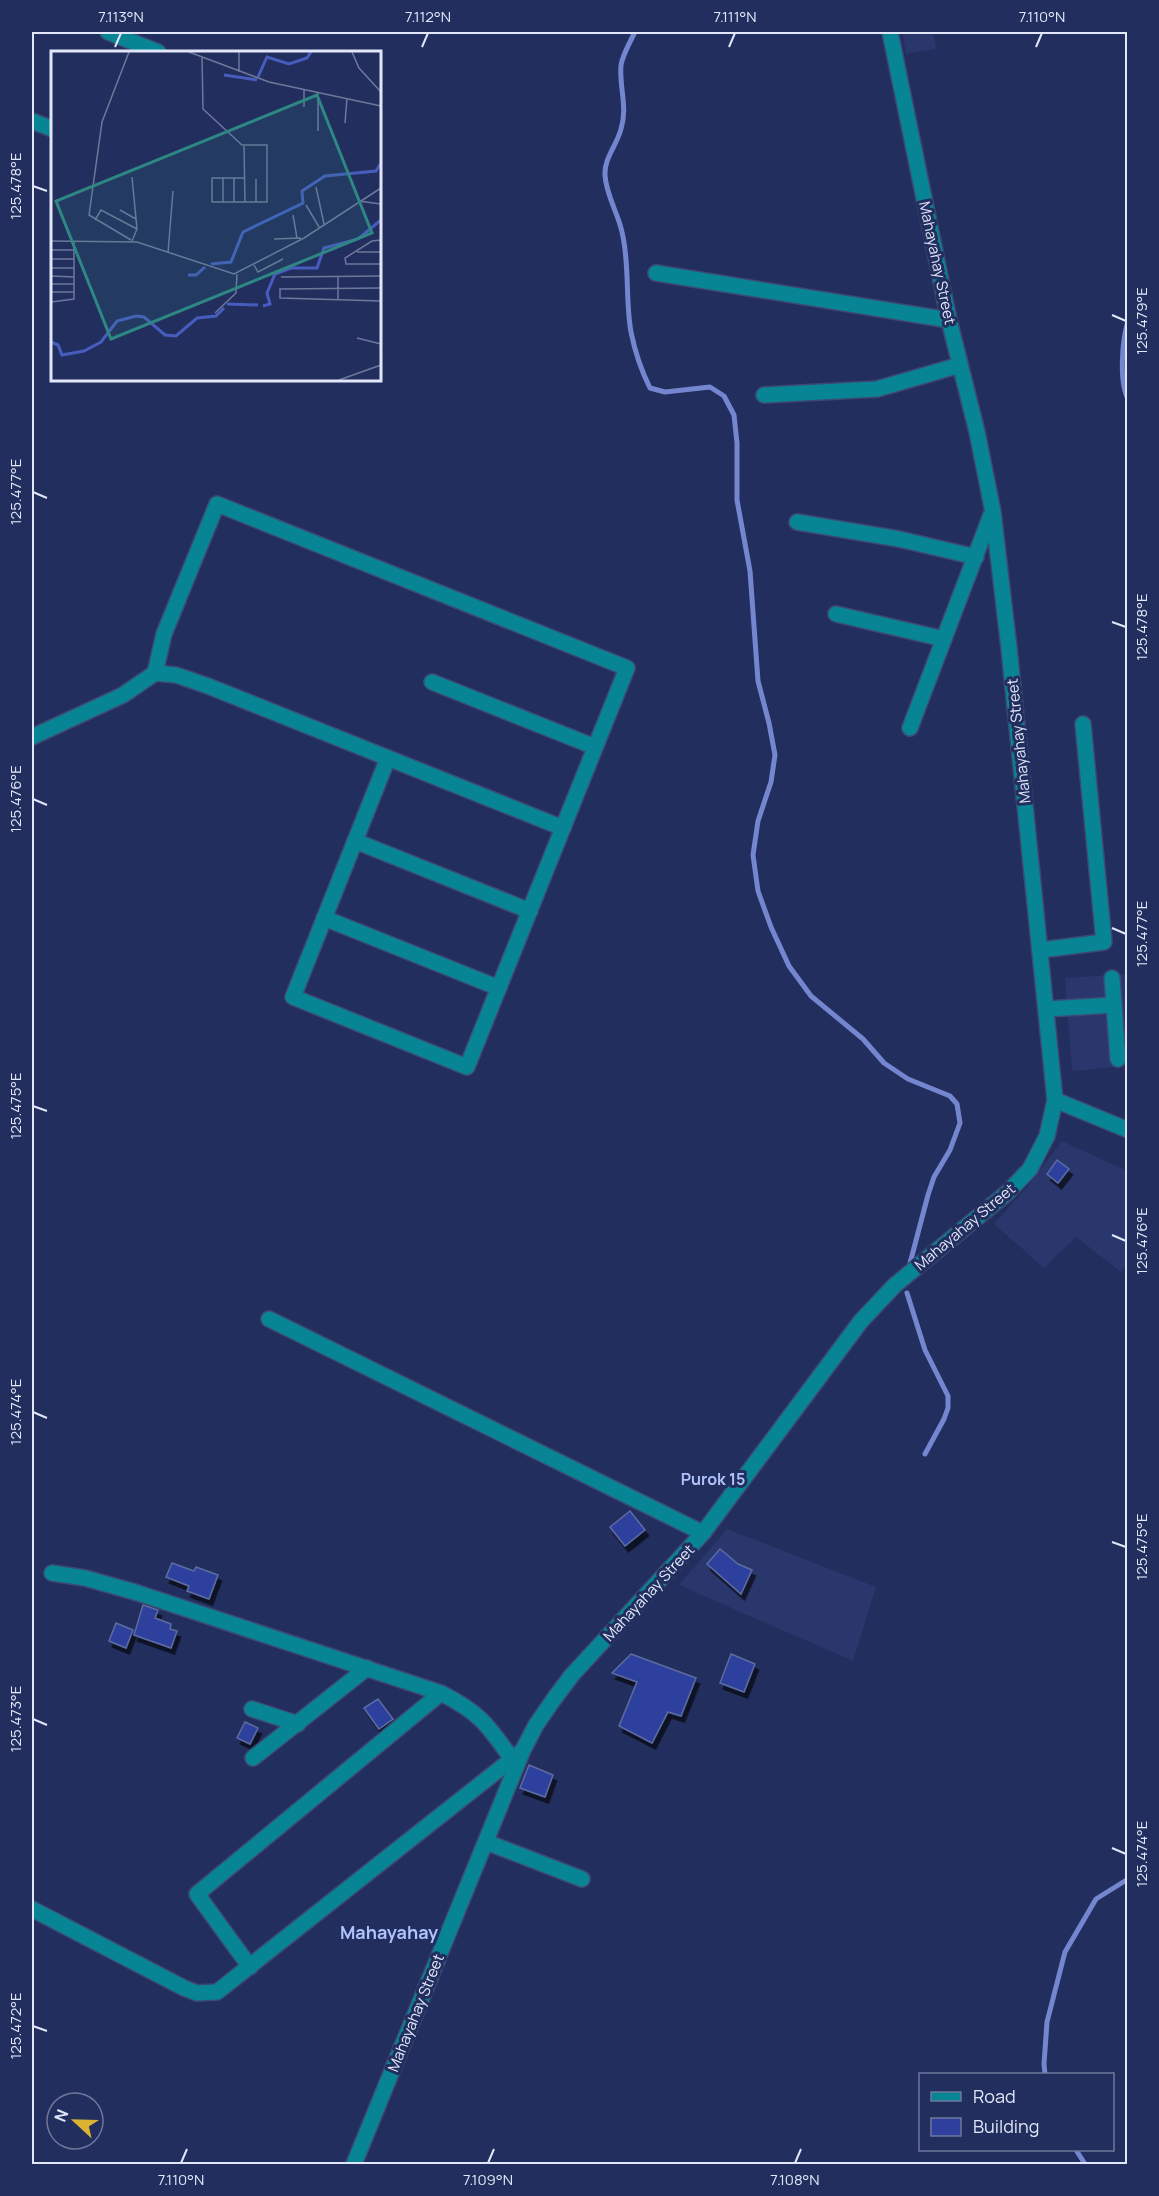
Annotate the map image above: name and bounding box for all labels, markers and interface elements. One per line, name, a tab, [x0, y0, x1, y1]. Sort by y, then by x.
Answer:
text: 7.113°N	[98, 6, 144, 27]
text: 7.112°N	[405, 6, 451, 27]
text: 7.111°N	[713, 6, 757, 27]
text: 7.110°N	[1019, 6, 1065, 27]
inset map	[51, 51, 381, 381]
text: 125.478°E	[5, 152, 26, 220]
street label: Mahayahay Street	[914, 199, 961, 326]
text: 125.479°E	[1131, 287, 1152, 355]
text: 125.477°E	[5, 459, 26, 525]
text: 125.478°E	[1131, 593, 1152, 661]
street label: Mahayahay Street	[1002, 678, 1036, 805]
text: 125.476°E	[5, 765, 26, 833]
text: 125.477°E	[1131, 901, 1152, 967]
text: 125.475°E	[5, 1072, 26, 1140]
street label: Mahayahay Street	[910, 1178, 1019, 1275]
text: 125.476°E	[1131, 1207, 1152, 1275]
text: 125.474°E	[5, 1379, 26, 1445]
district label: Purok 15	[681, 1468, 745, 1490]
text: 125.475°E	[1131, 1513, 1152, 1581]
street label: Mahayahay Street	[598, 1540, 699, 1646]
text: 125.473°E	[5, 1686, 26, 1752]
text: 125.474°E	[1131, 1821, 1152, 1887]
district label: Mahayahay	[340, 1920, 438, 1944]
street label: Mahayahay Street	[382, 1951, 449, 2075]
text: 125.472°E	[5, 1992, 26, 2060]
legend	[919, 2073, 1114, 2151]
text: Road	[973, 2084, 1016, 2108]
north arrow	[45, 2091, 105, 2151]
text: N	[49, 2106, 73, 2125]
text: Building	[973, 2114, 1039, 2138]
text: 7.110°N	[158, 2169, 204, 2190]
text: 7.109°N	[463, 2169, 513, 2190]
text: 7.108°N	[770, 2169, 820, 2190]

